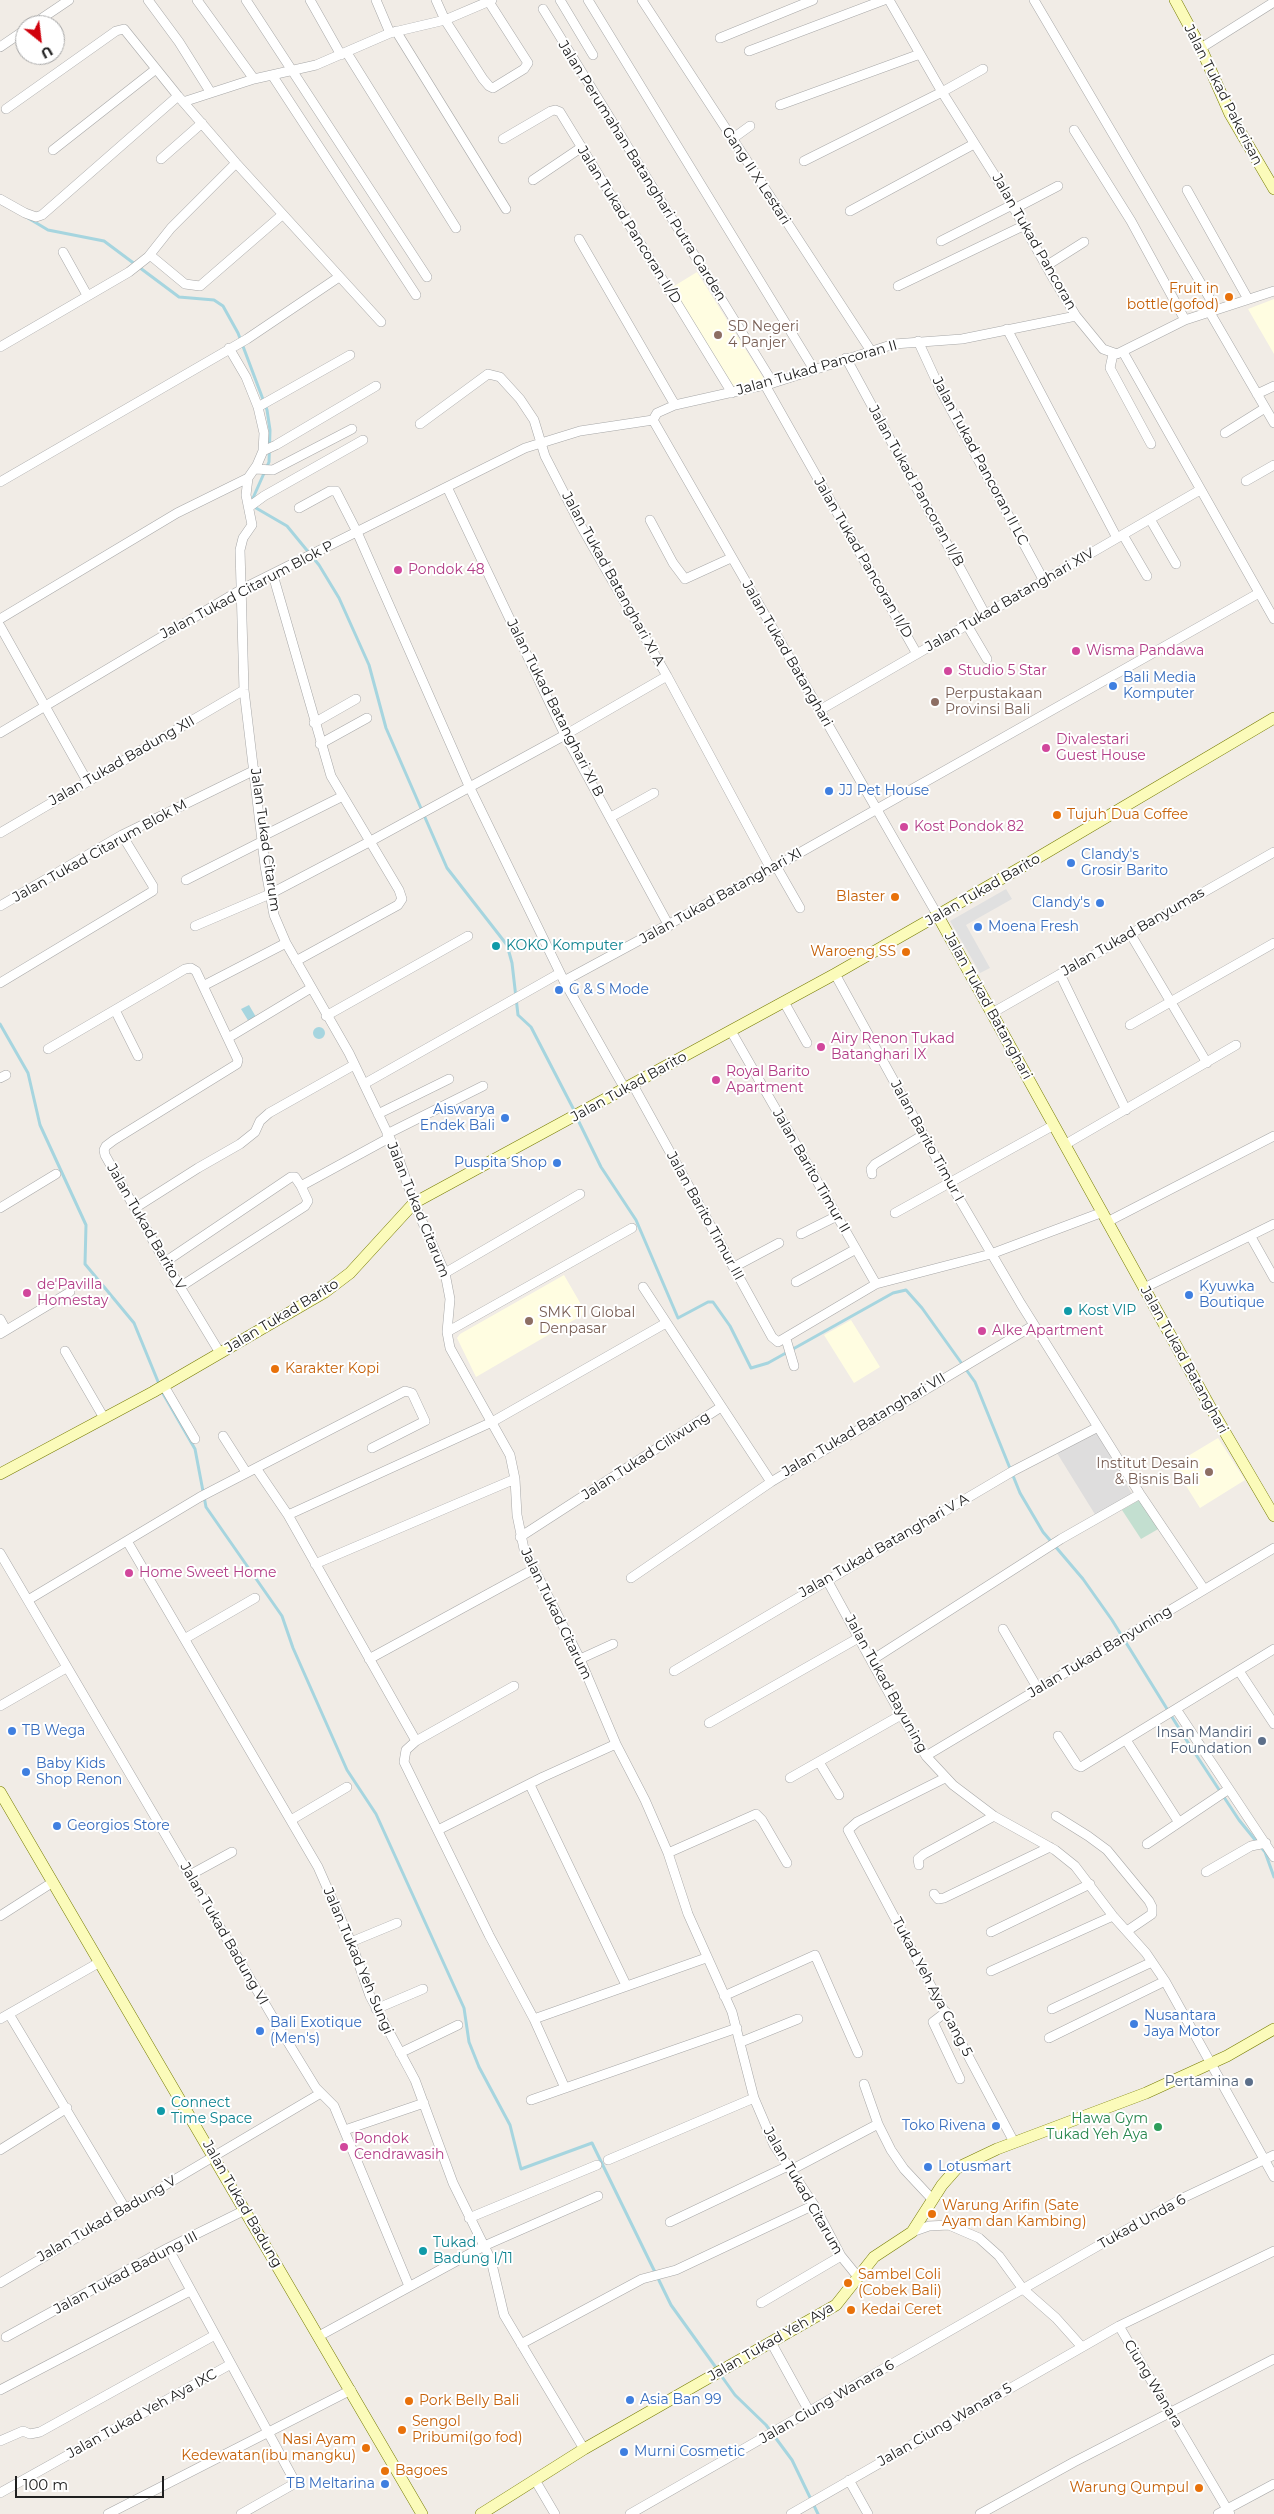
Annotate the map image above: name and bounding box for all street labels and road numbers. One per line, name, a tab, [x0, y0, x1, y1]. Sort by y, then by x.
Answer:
street label: Jalan Tukad Pakerisan	[1180, 22, 1266, 168]
street label: Jalan Perumahan Batanghari Putra Garden	[554, 38, 730, 304]
street label: Gang II X Lestari	[718, 124, 794, 228]
street label: Jalan Tukad Pancoran II/D	[573, 143, 685, 307]
street label: Jalan Tukad Pancoran	[988, 171, 1080, 313]
street label: Jalan Tukad Pancoran II	[735, 337, 899, 399]
street label: Jalan Tukad Pancoran II LC	[928, 374, 1032, 548]
street label: Jalan Tukad Pancoran II/B	[865, 403, 967, 569]
street label: Jalan Tukad Pancoran II/D	[810, 475, 916, 641]
street label: Jalan Tukad Batanghari XI A	[558, 489, 668, 669]
street label: Jalan Tukad Citarum Blok P	[158, 537, 336, 643]
street label: Jalan Tukad Batanghari XIV	[923, 545, 1097, 655]
street label: Jalan Tukad Batanghari	[738, 578, 836, 730]
street label: Jalan Tukad Batanghari XI B	[503, 616, 607, 800]
street label: Jalan Tukad Badung XII	[46, 712, 198, 810]
street label: Jalan Tukad Citarum	[247, 767, 283, 913]
street label: Jalan Tukad Citarum Blok M	[10, 796, 190, 906]
street label: Jalan Tukad Batanghari XI	[637, 844, 805, 948]
street label: Jalan Tukad Barito	[923, 850, 1043, 930]
street label: Jalan Tukad Banyumas	[1059, 884, 1207, 980]
street label: Jalan Tukad Batanghari	[940, 929, 1036, 1083]
street label: Jalan Tukad Barito	[568, 1048, 690, 1126]
street label: Jalan Barito Timur I	[887, 1078, 967, 1204]
street label: Jalan Barito Timur II	[769, 1106, 853, 1236]
street label: Jalan Tukad Citarum	[383, 1140, 453, 1280]
street label: Jalan Barito Timur III	[663, 1149, 747, 1283]
street label: Jalan Tukad Barito V	[103, 1161, 189, 1293]
street label: Jalan Tukad Barito	[222, 1275, 342, 1357]
street label: Jalan Tukad Batanghari	[1136, 1283, 1232, 1437]
street label: Jalan Tukad Batanghari VII	[779, 1370, 949, 1480]
street label: Jalan Tukad Ciliwung	[579, 1408, 713, 1504]
street label: Jalan Tukad Batanghari V A	[796, 1490, 972, 1602]
street label: Jalan Tukad Citarum	[517, 1545, 595, 1683]
street label: Jalan Tukad Banyuning	[1025, 1602, 1175, 1702]
street label: Jalan Tukad Bayuning	[841, 1612, 931, 1756]
street label: Jalan Tukad Badung VI	[176, 1860, 272, 2008]
street label: Jalan Tukad Yeh Sungi	[319, 1885, 397, 2037]
street label: Tukad Yeh Aya Gang 5	[888, 1915, 976, 2059]
street label: Jalan Tukad Citarum	[760, 2124, 846, 2258]
street label: Jalan Tukad Badung	[199, 2137, 285, 2271]
street label: Jalan Tukad Badung V	[35, 2172, 179, 2266]
street label: Tukad Unda 6	[1095, 2191, 1189, 2253]
street label: Jalan Tukad Badung III	[51, 2228, 201, 2318]
street label: Jalan Tukad Yeh Aya	[705, 2299, 837, 2385]
street label: Ciung Wanara	[1120, 2337, 1186, 2431]
street label: Jalan Ciung Wanara 6	[757, 2357, 897, 2447]
street label: Jalan Tukad Yeh Aya IXC	[64, 2366, 220, 2462]
street label: Jalan Ciung Wanara 5	[875, 2380, 1015, 2470]

